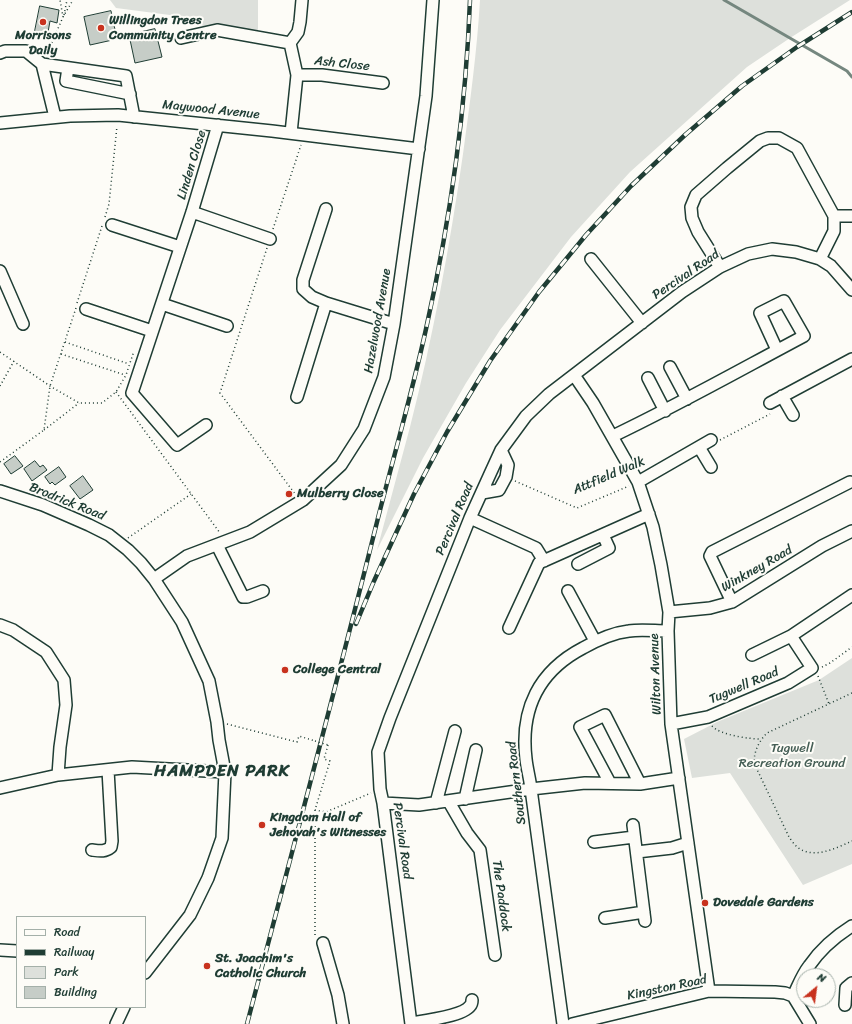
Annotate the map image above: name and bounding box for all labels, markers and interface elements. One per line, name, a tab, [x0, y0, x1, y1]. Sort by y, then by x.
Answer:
place label: Willingdon Trees Community Centre	[109, 13, 217, 44]
marker: Morrisons Daily	[38, 17, 48, 27]
marker: Willingdon Trees Community Centre	[96, 23, 106, 33]
place label: Morrisons Daily	[15, 28, 71, 59]
street label: Ash Close	[313, 53, 371, 75]
street label: Maywood Avenue	[162, 97, 260, 123]
street label: Linden Close	[174, 128, 210, 202]
street label: Percival Road	[650, 247, 722, 303]
street label: Hazelwood Avenue	[361, 267, 395, 375]
street label: Attfield Walk	[571, 454, 647, 498]
street label: Brodrick Road	[27, 480, 107, 524]
street label: Percival Road	[433, 480, 477, 558]
place label: Mulberry Close	[297, 486, 384, 502]
marker: Mulberry Close	[284, 489, 294, 499]
street label: Winkney Road	[719, 542, 795, 596]
street label: Wilton Avenue	[647, 633, 665, 715]
place label: College Central	[293, 662, 381, 678]
street label: Tugwell Road	[707, 664, 781, 708]
marker: College Central	[280, 665, 290, 675]
street label: Southern Road	[504, 740, 530, 826]
park label: Tugwell Recreation Ground	[739, 741, 845, 772]
district label: HAMPDEN PARK	[154, 762, 290, 782]
street label: Percival Road	[389, 802, 415, 880]
place label: Kingdom Hall of Jehovah's Witnesses	[270, 810, 386, 841]
marker: Kingdom Hall of Jehovah's Witnesses	[257, 820, 267, 830]
street label: The Paddock	[488, 859, 514, 933]
place label: Dovedale Gardens	[713, 895, 814, 911]
marker: Dovedale Gardens	[700, 898, 710, 908]
legend	[16, 916, 146, 1008]
text: Road	[54, 921, 80, 943]
text: Railway	[54, 941, 95, 963]
place label: St. Joachim's Catholic Church	[215, 951, 306, 982]
text: Park	[54, 961, 79, 983]
marker: St. Joachim's Catholic Church	[202, 961, 212, 971]
north arrow	[796, 968, 836, 1008]
text: N	[814, 968, 830, 988]
street label: Kingston Road	[626, 972, 708, 1004]
text: Building	[54, 981, 97, 1003]

